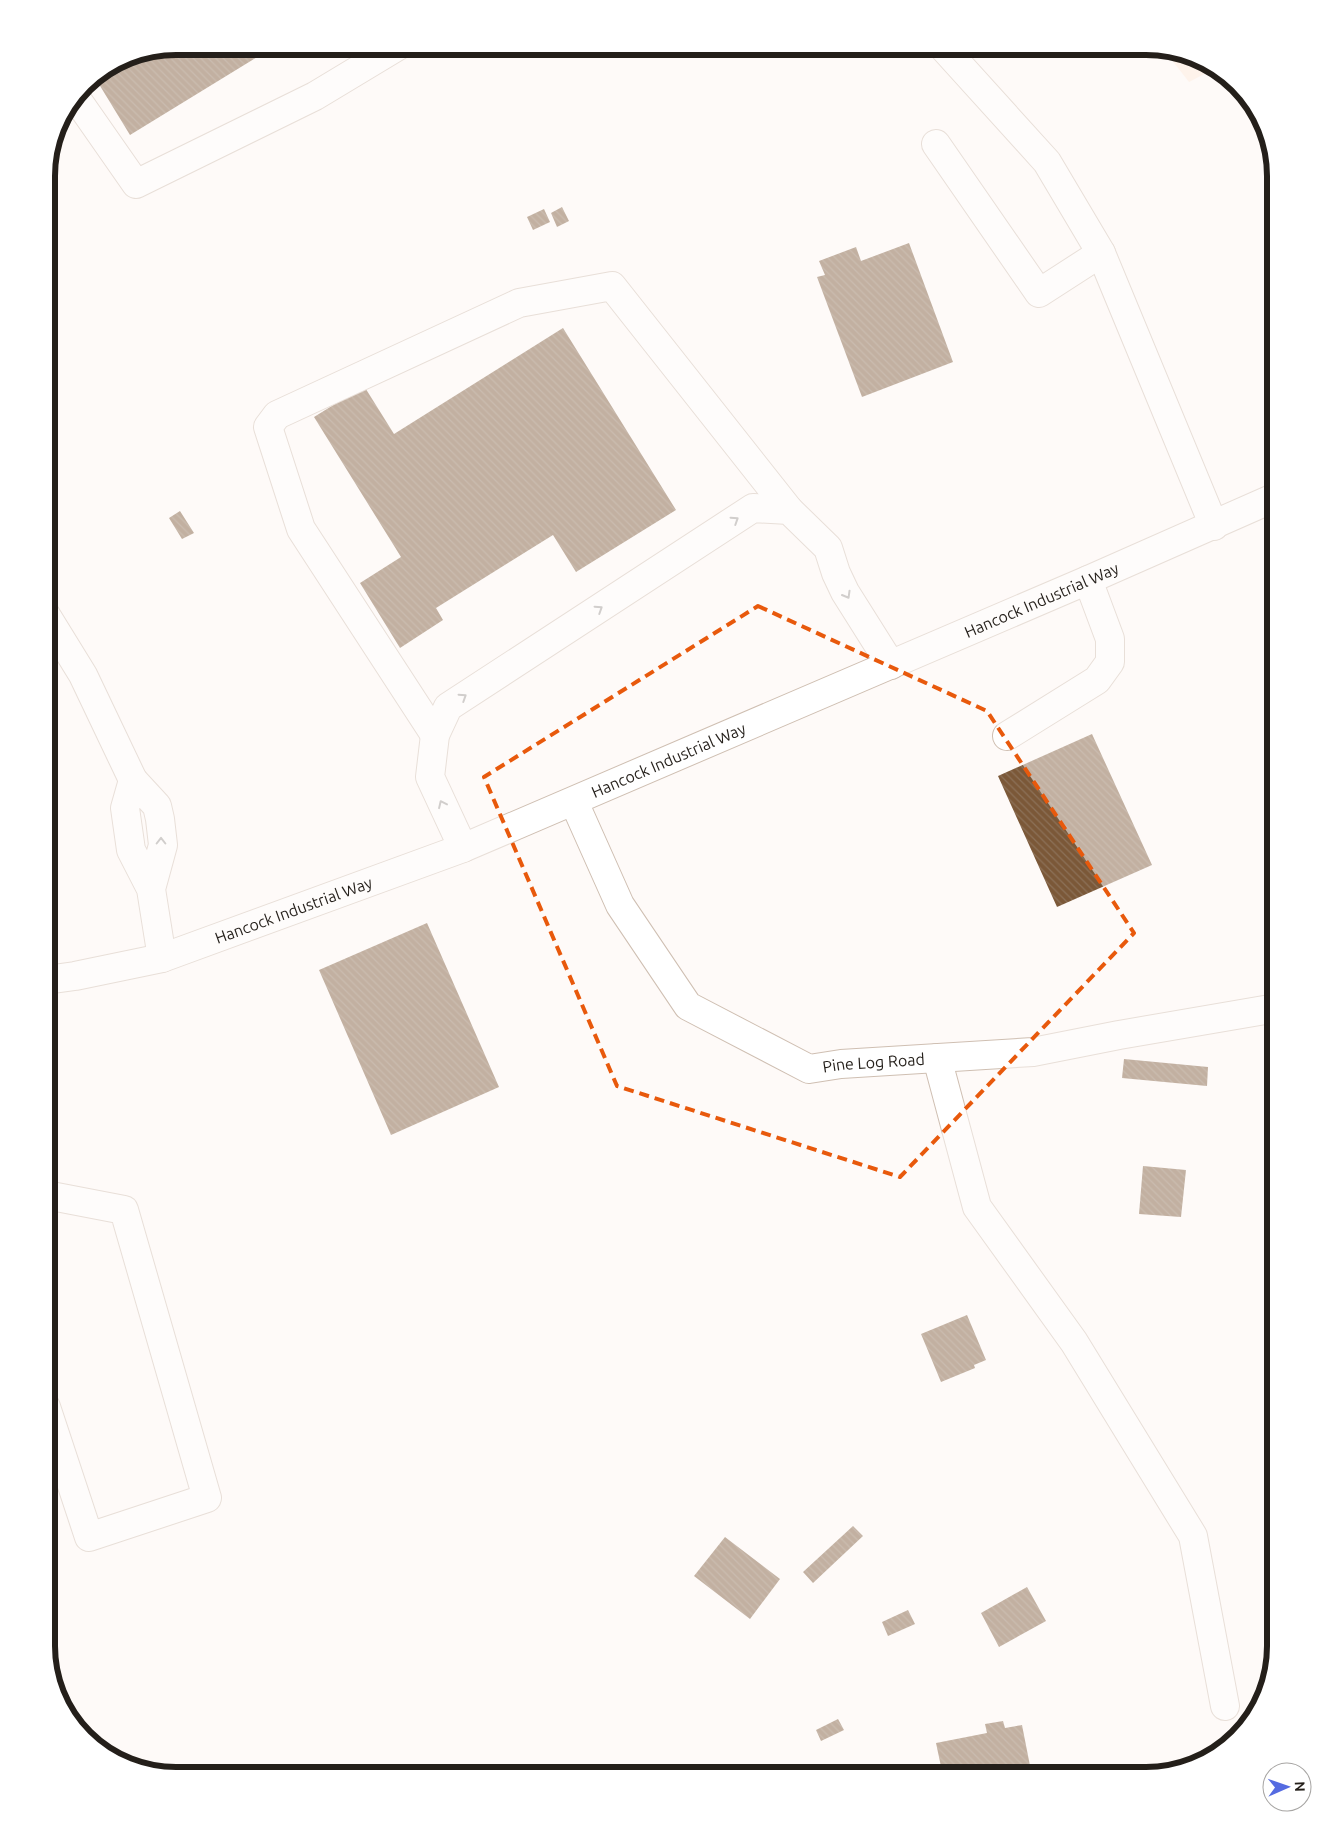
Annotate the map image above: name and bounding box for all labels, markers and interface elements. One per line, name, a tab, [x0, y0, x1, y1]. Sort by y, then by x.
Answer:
one-way arrow	[730, 517, 739, 526]
street label: Hancock Industrial Way	[962, 559, 1122, 641]
one-way arrow	[841, 590, 851, 599]
one-way arrow	[594, 605, 603, 615]
one-way arrow	[458, 694, 467, 704]
street label: Hancock Industrial Way	[588, 719, 748, 801]
one-way arrow	[438, 800, 449, 809]
one-way arrow	[156, 837, 166, 845]
street label: Hancock Industrial Way	[212, 873, 375, 947]
street label: Pine Log Road	[821, 1050, 925, 1076]
north arrow	[1262, 1762, 1312, 1812]
text: N	[1292, 1781, 1308, 1792]

